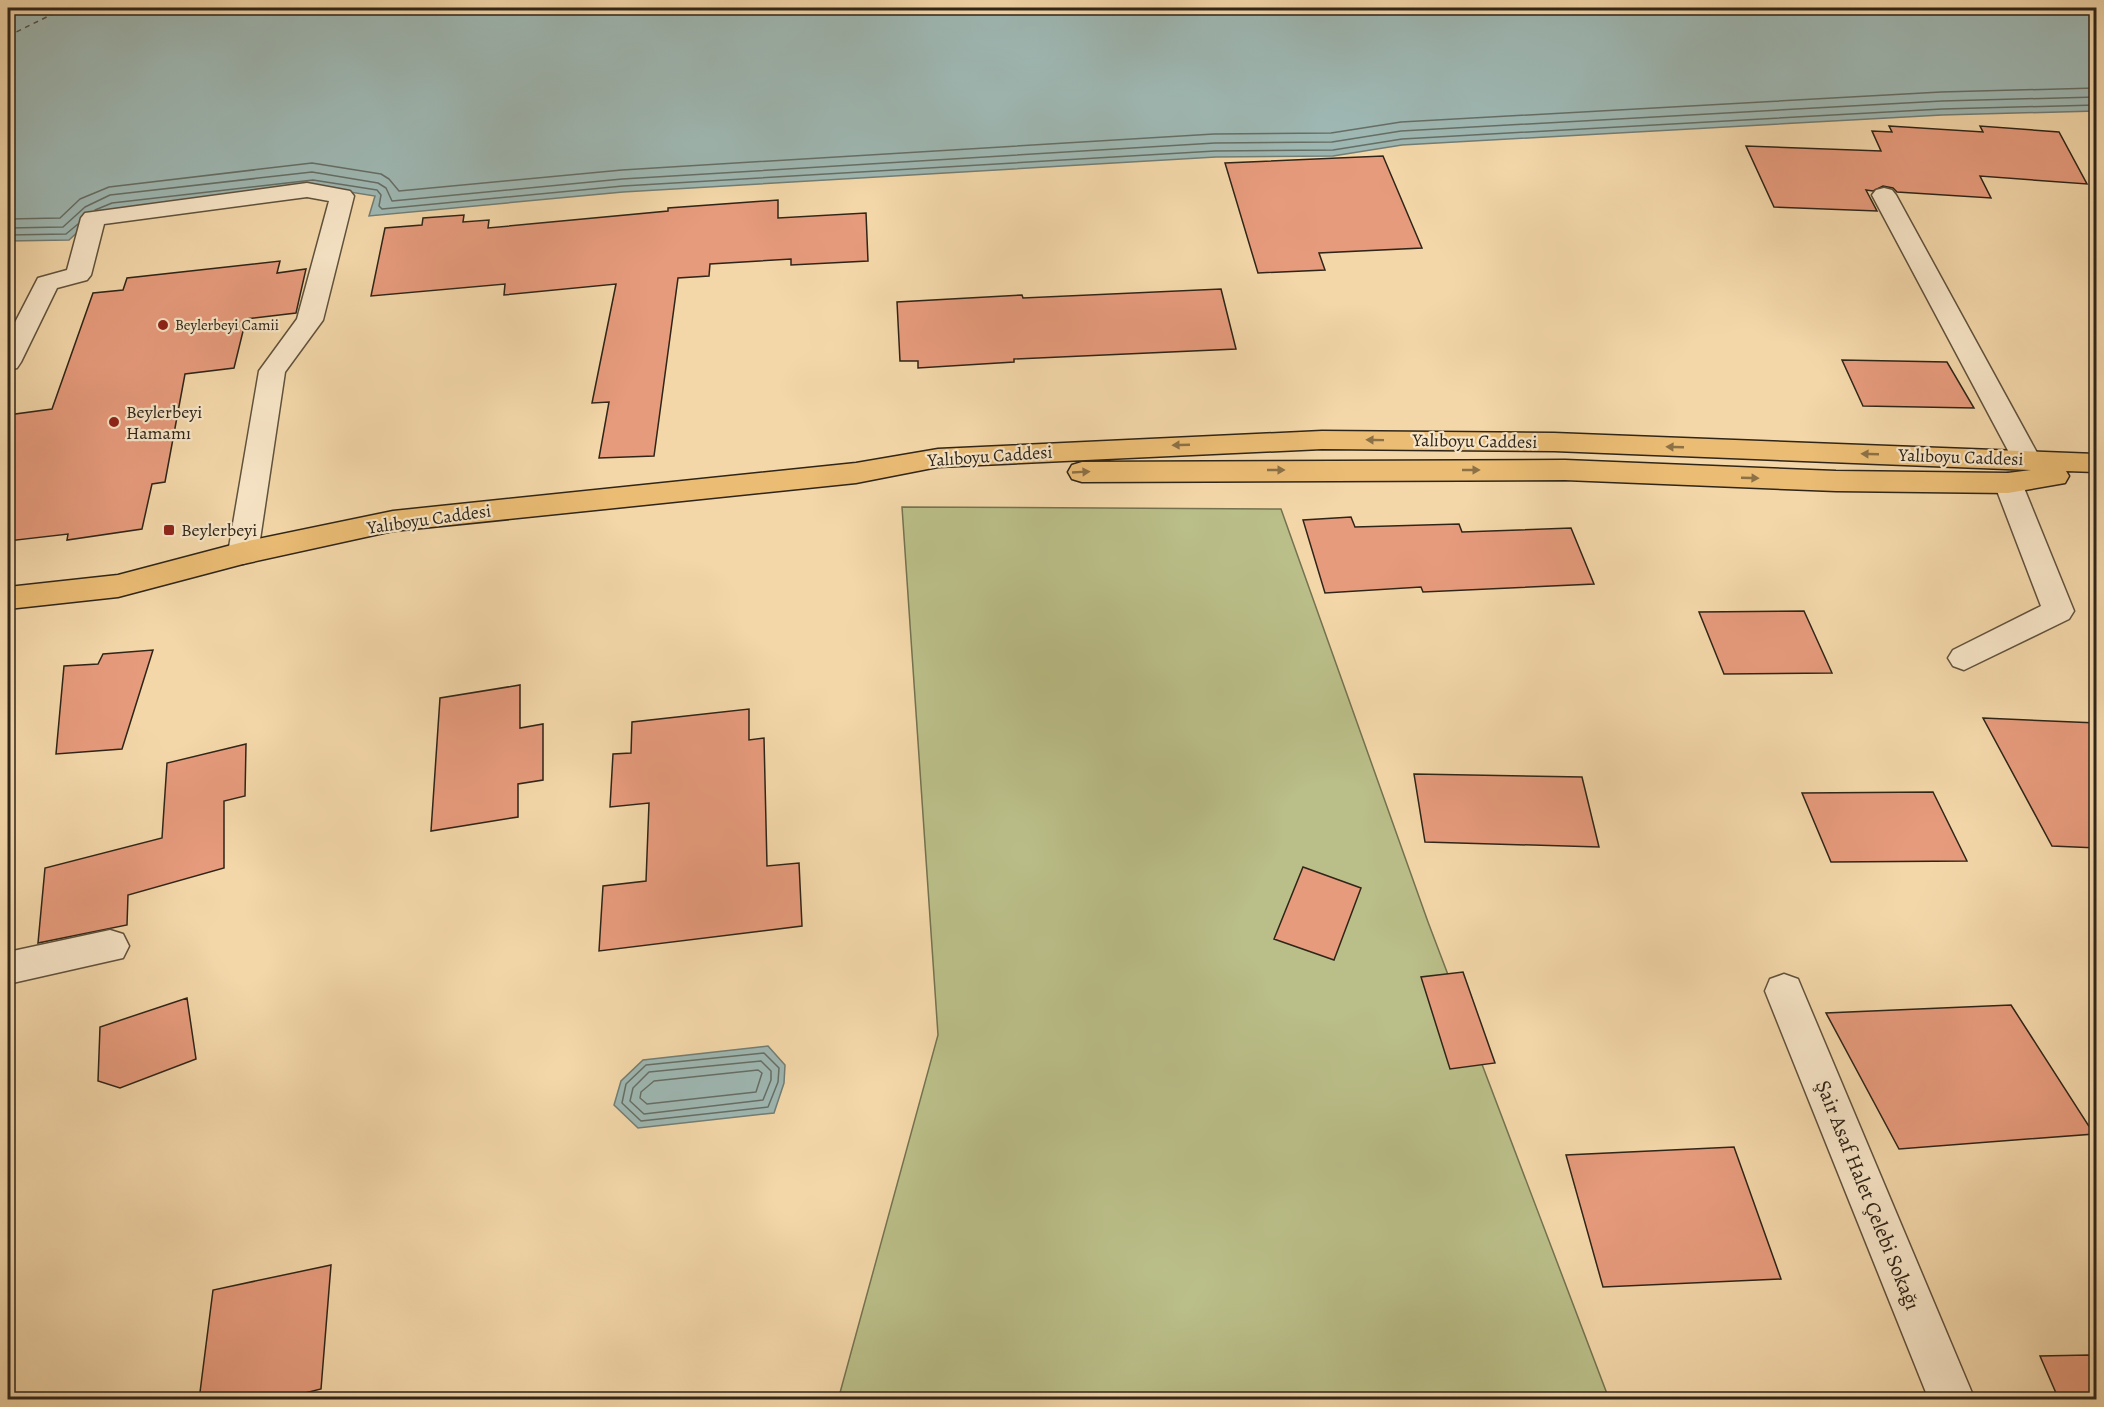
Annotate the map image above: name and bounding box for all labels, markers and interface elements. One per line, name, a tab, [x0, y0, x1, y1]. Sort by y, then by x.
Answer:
place label: Beylerbeyi Camii	[175, 315, 279, 335]
marker: Beylerbeyi Camii	[156, 318, 170, 332]
place label: Beylerbeyi Hamamı	[126, 400, 202, 445]
marker: Beylerbeyi Hamamı	[107, 415, 121, 429]
street label: Yalıboyu Caddesi	[1411, 428, 1538, 454]
one-way arrow	[1366, 435, 1385, 445]
street label: Yalıboyu Caddesi	[926, 440, 1053, 472]
one-way arrow	[1171, 441, 1190, 450]
one-way arrow	[1666, 442, 1685, 451]
street label: Yalıboyu Caddesi	[1897, 443, 2024, 471]
one-way arrow	[1861, 449, 1880, 459]
one-way arrow	[1267, 465, 1286, 475]
one-way arrow	[1462, 465, 1481, 475]
one-way arrow	[1072, 468, 1091, 477]
one-way arrow	[1741, 473, 1760, 482]
street label: Yalıboyu Caddesi	[364, 498, 493, 540]
place label: Beylerbeyi	[181, 518, 257, 542]
marker: Beylerbeyi	[162, 523, 176, 537]
street label: Şair Asaf Halet Çelebi Sokağı	[1809, 1076, 1927, 1314]

